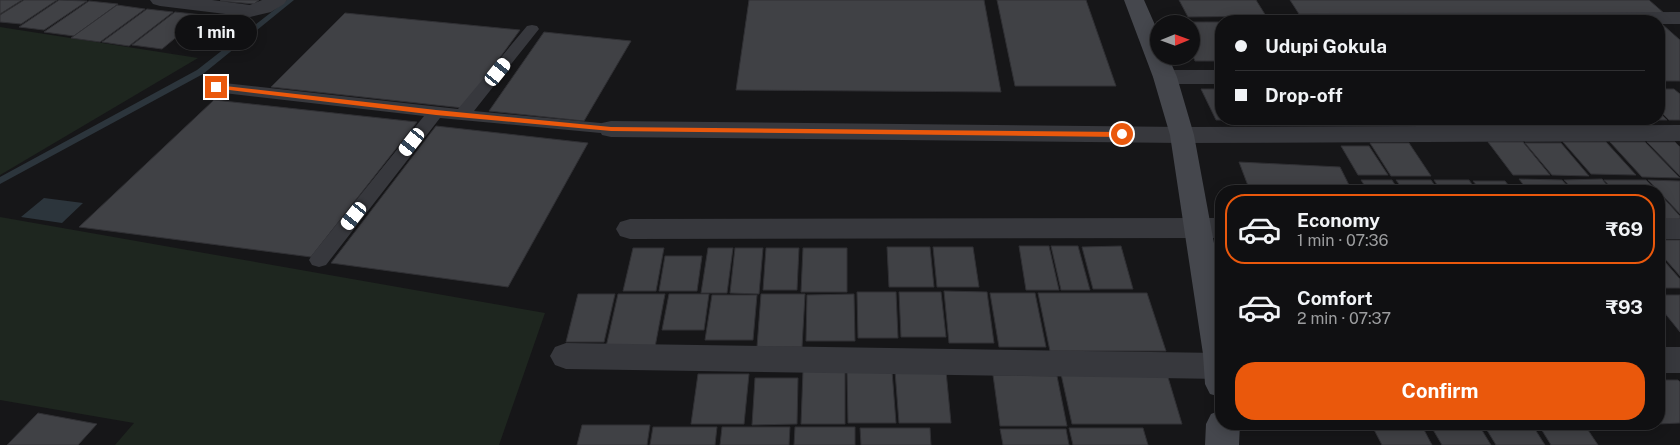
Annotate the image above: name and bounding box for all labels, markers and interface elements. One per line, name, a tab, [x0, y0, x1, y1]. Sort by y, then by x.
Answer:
callout: 1 min	[175, 14, 257, 49]
north arrow	[1150, 15, 1200, 65]
map controls	[1150, 15, 1200, 65]
text: 1 min	[197, 23, 235, 42]
text: Udupi Gokula	[1265, 35, 1387, 57]
car	[482, 56, 513, 88]
route end	[205, 76, 227, 98]
text: Drop-off	[1265, 84, 1342, 106]
route start	[1111, 123, 1133, 145]
car	[396, 126, 427, 158]
car	[338, 200, 369, 232]
icon: car	[1237, 207, 1282, 252]
text: Economy	[1297, 209, 1380, 231]
text: ₹69	[1606, 218, 1643, 240]
text: 1 min · 07:36	[1297, 231, 1389, 250]
icon: car	[1237, 285, 1282, 330]
text: Comfort	[1297, 287, 1373, 309]
text: ₹93	[1606, 296, 1643, 318]
text: 2 min · 07:37	[1297, 309, 1391, 328]
button: Confirm	[1235, 362, 1645, 420]

